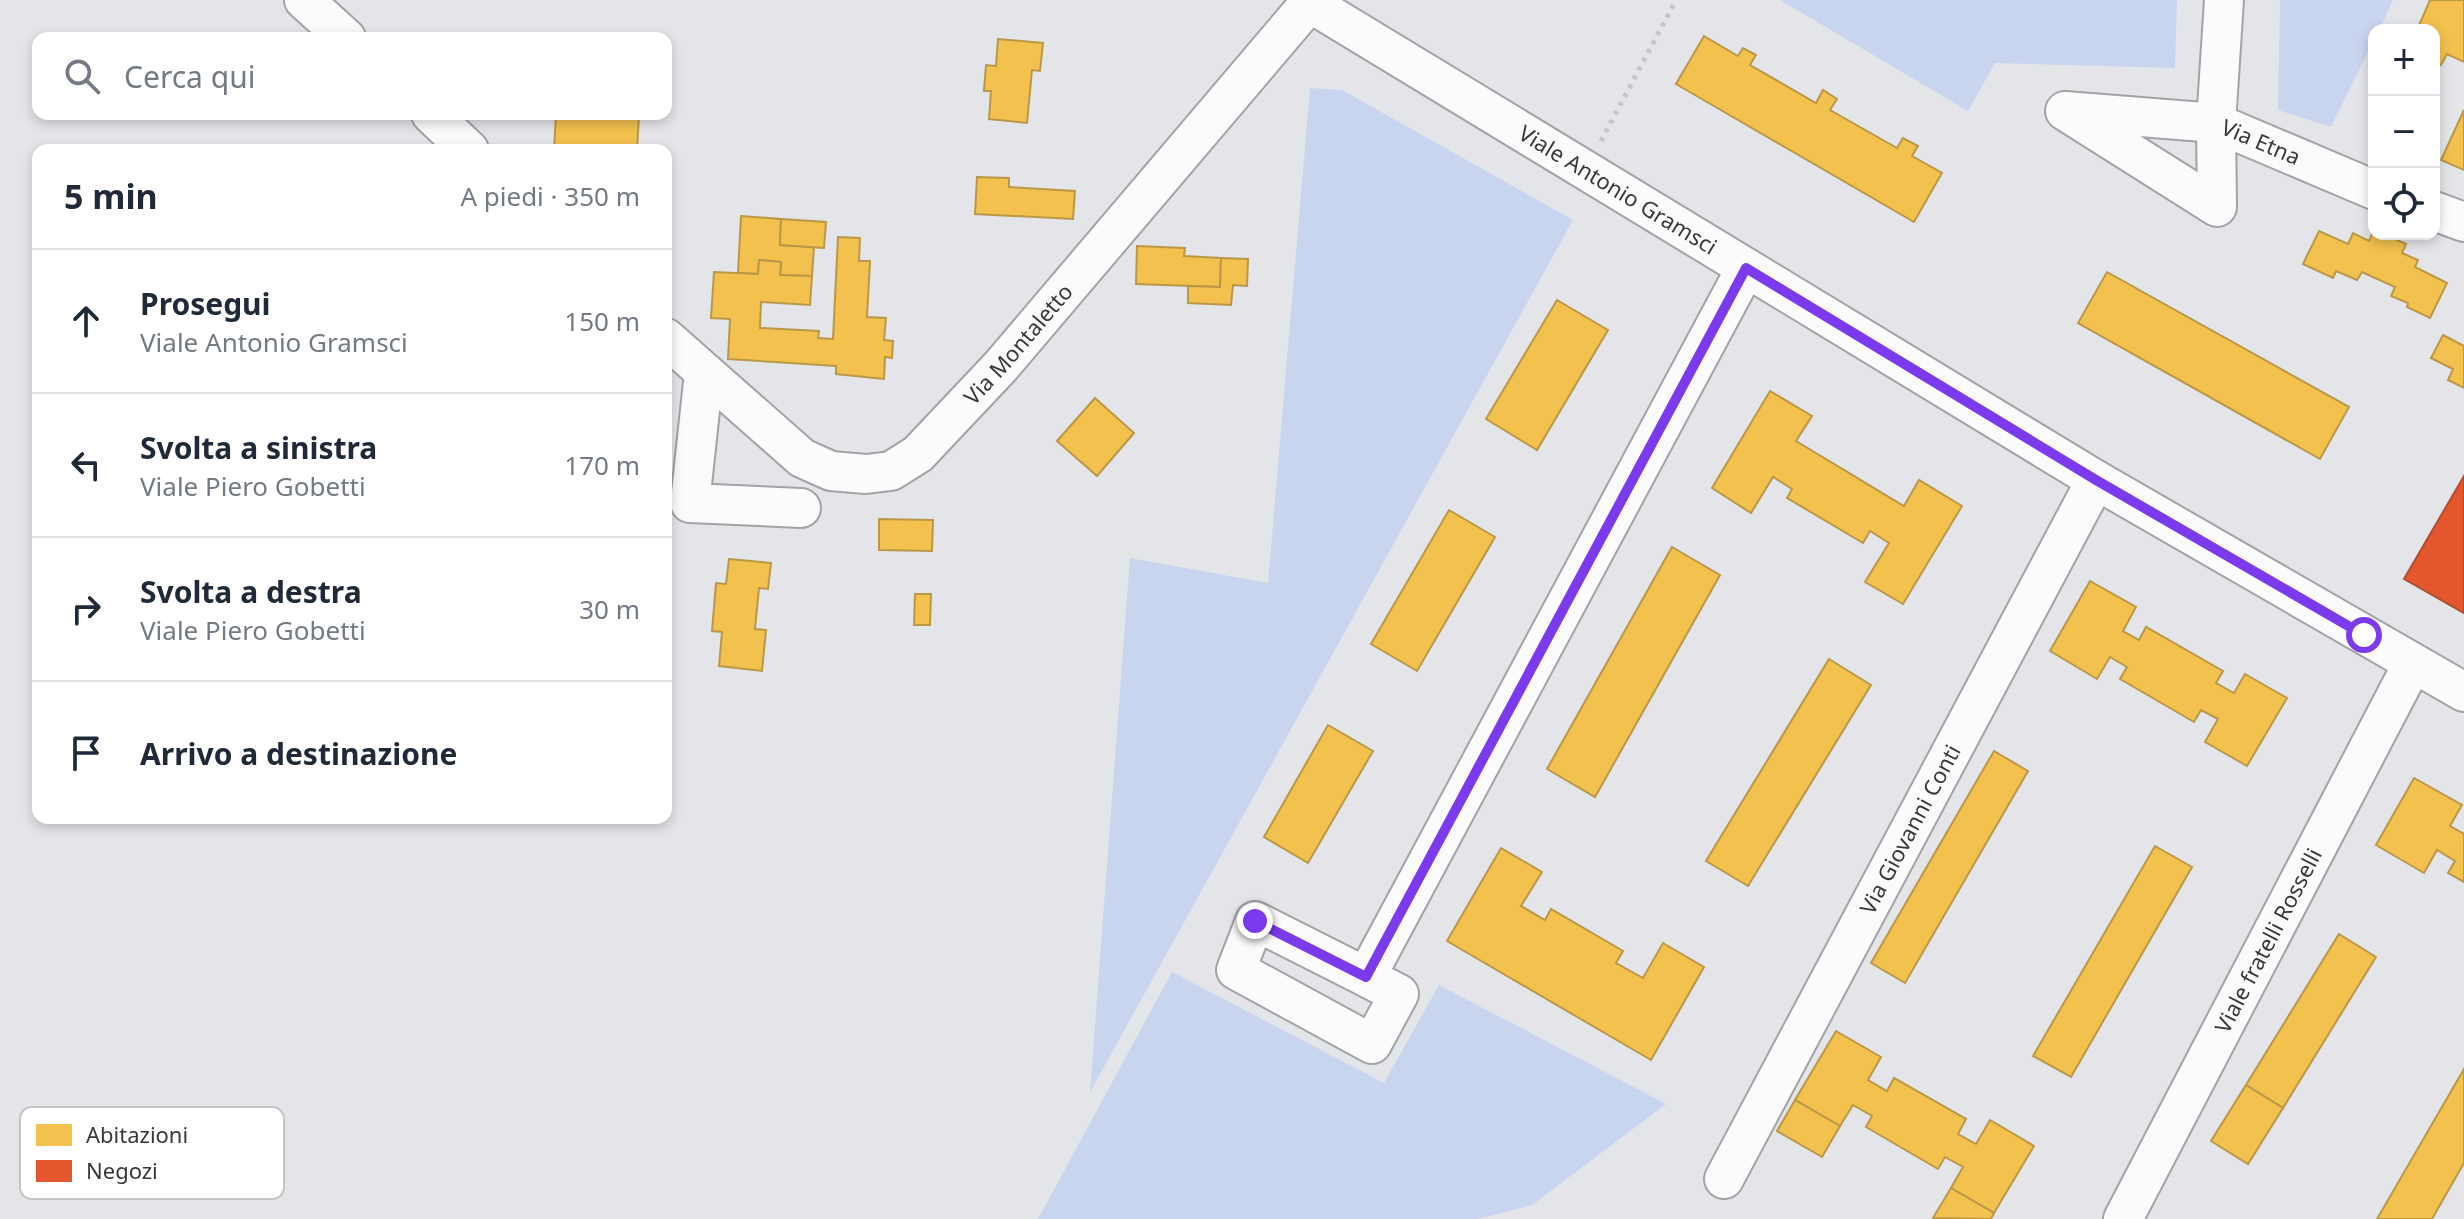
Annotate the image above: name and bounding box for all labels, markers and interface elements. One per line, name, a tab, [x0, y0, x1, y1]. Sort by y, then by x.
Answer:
map controls	[2368, 24, 2440, 240]
button: +	[2368, 24, 2440, 96]
search box	[32, 32, 672, 120]
icon: search	[60, 54, 104, 98]
text: Cerca qui	[124, 56, 255, 97]
button: −	[2368, 96, 2440, 168]
street label: Via Etna	[2217, 111, 2305, 171]
street label: Viale Antonio Gramsci	[1514, 117, 1723, 261]
button: locate	[2368, 168, 2440, 240]
text: 5 min	[64, 173, 158, 219]
text: A piedi · 350 m	[460, 178, 640, 214]
street label: Via Montaletto	[956, 277, 1079, 411]
text: Prosegui	[140, 283, 271, 324]
icon: ahead	[64, 299, 108, 343]
text: 150 m	[564, 303, 640, 339]
text: Viale Antonio Gramsci	[140, 324, 408, 360]
text: Svolta a sinistra	[140, 427, 377, 468]
icon: left	[64, 443, 108, 487]
text: 170 m	[564, 447, 640, 483]
text: Viale Piero Gobetti	[140, 468, 366, 504]
text: Svolta a destra	[140, 571, 362, 612]
icon: right	[64, 587, 108, 631]
text: 30 m	[579, 591, 640, 627]
text: Viale Piero Gobetti	[140, 612, 366, 648]
route start	[2346, 617, 2382, 653]
icon: arrive	[64, 731, 108, 775]
text: Arrivo a destinazione	[140, 733, 457, 774]
street label: Via Giovanni Conti	[1852, 739, 1967, 919]
street label: Viale fratelli Rosselli	[2207, 843, 2328, 1038]
route end	[1237, 903, 1273, 939]
legend	[20, 1107, 284, 1199]
text: Abitazioni	[86, 1119, 188, 1149]
text: Negozi	[86, 1155, 158, 1185]

